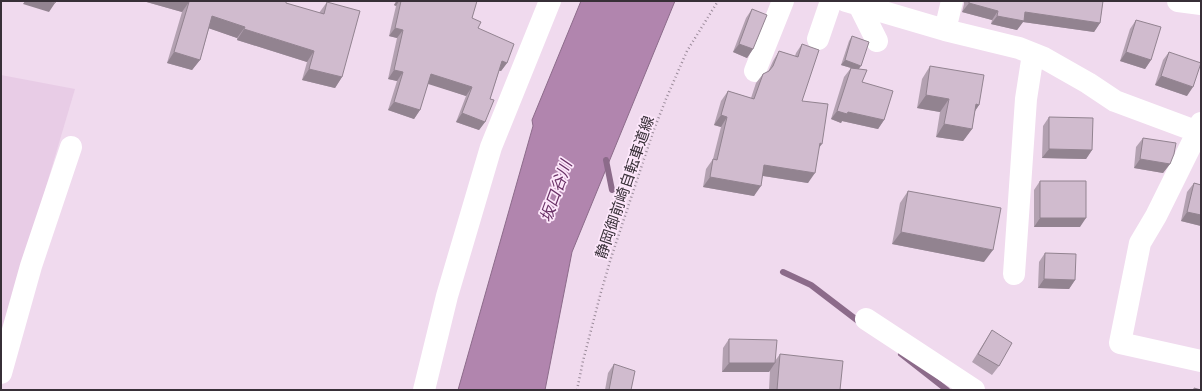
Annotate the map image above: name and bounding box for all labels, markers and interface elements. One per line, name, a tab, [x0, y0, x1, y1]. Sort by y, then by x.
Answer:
street label: 静岡御前崎自転車道線	[591, 113, 657, 261]
water label: 坂口谷川	[535, 156, 576, 224]

